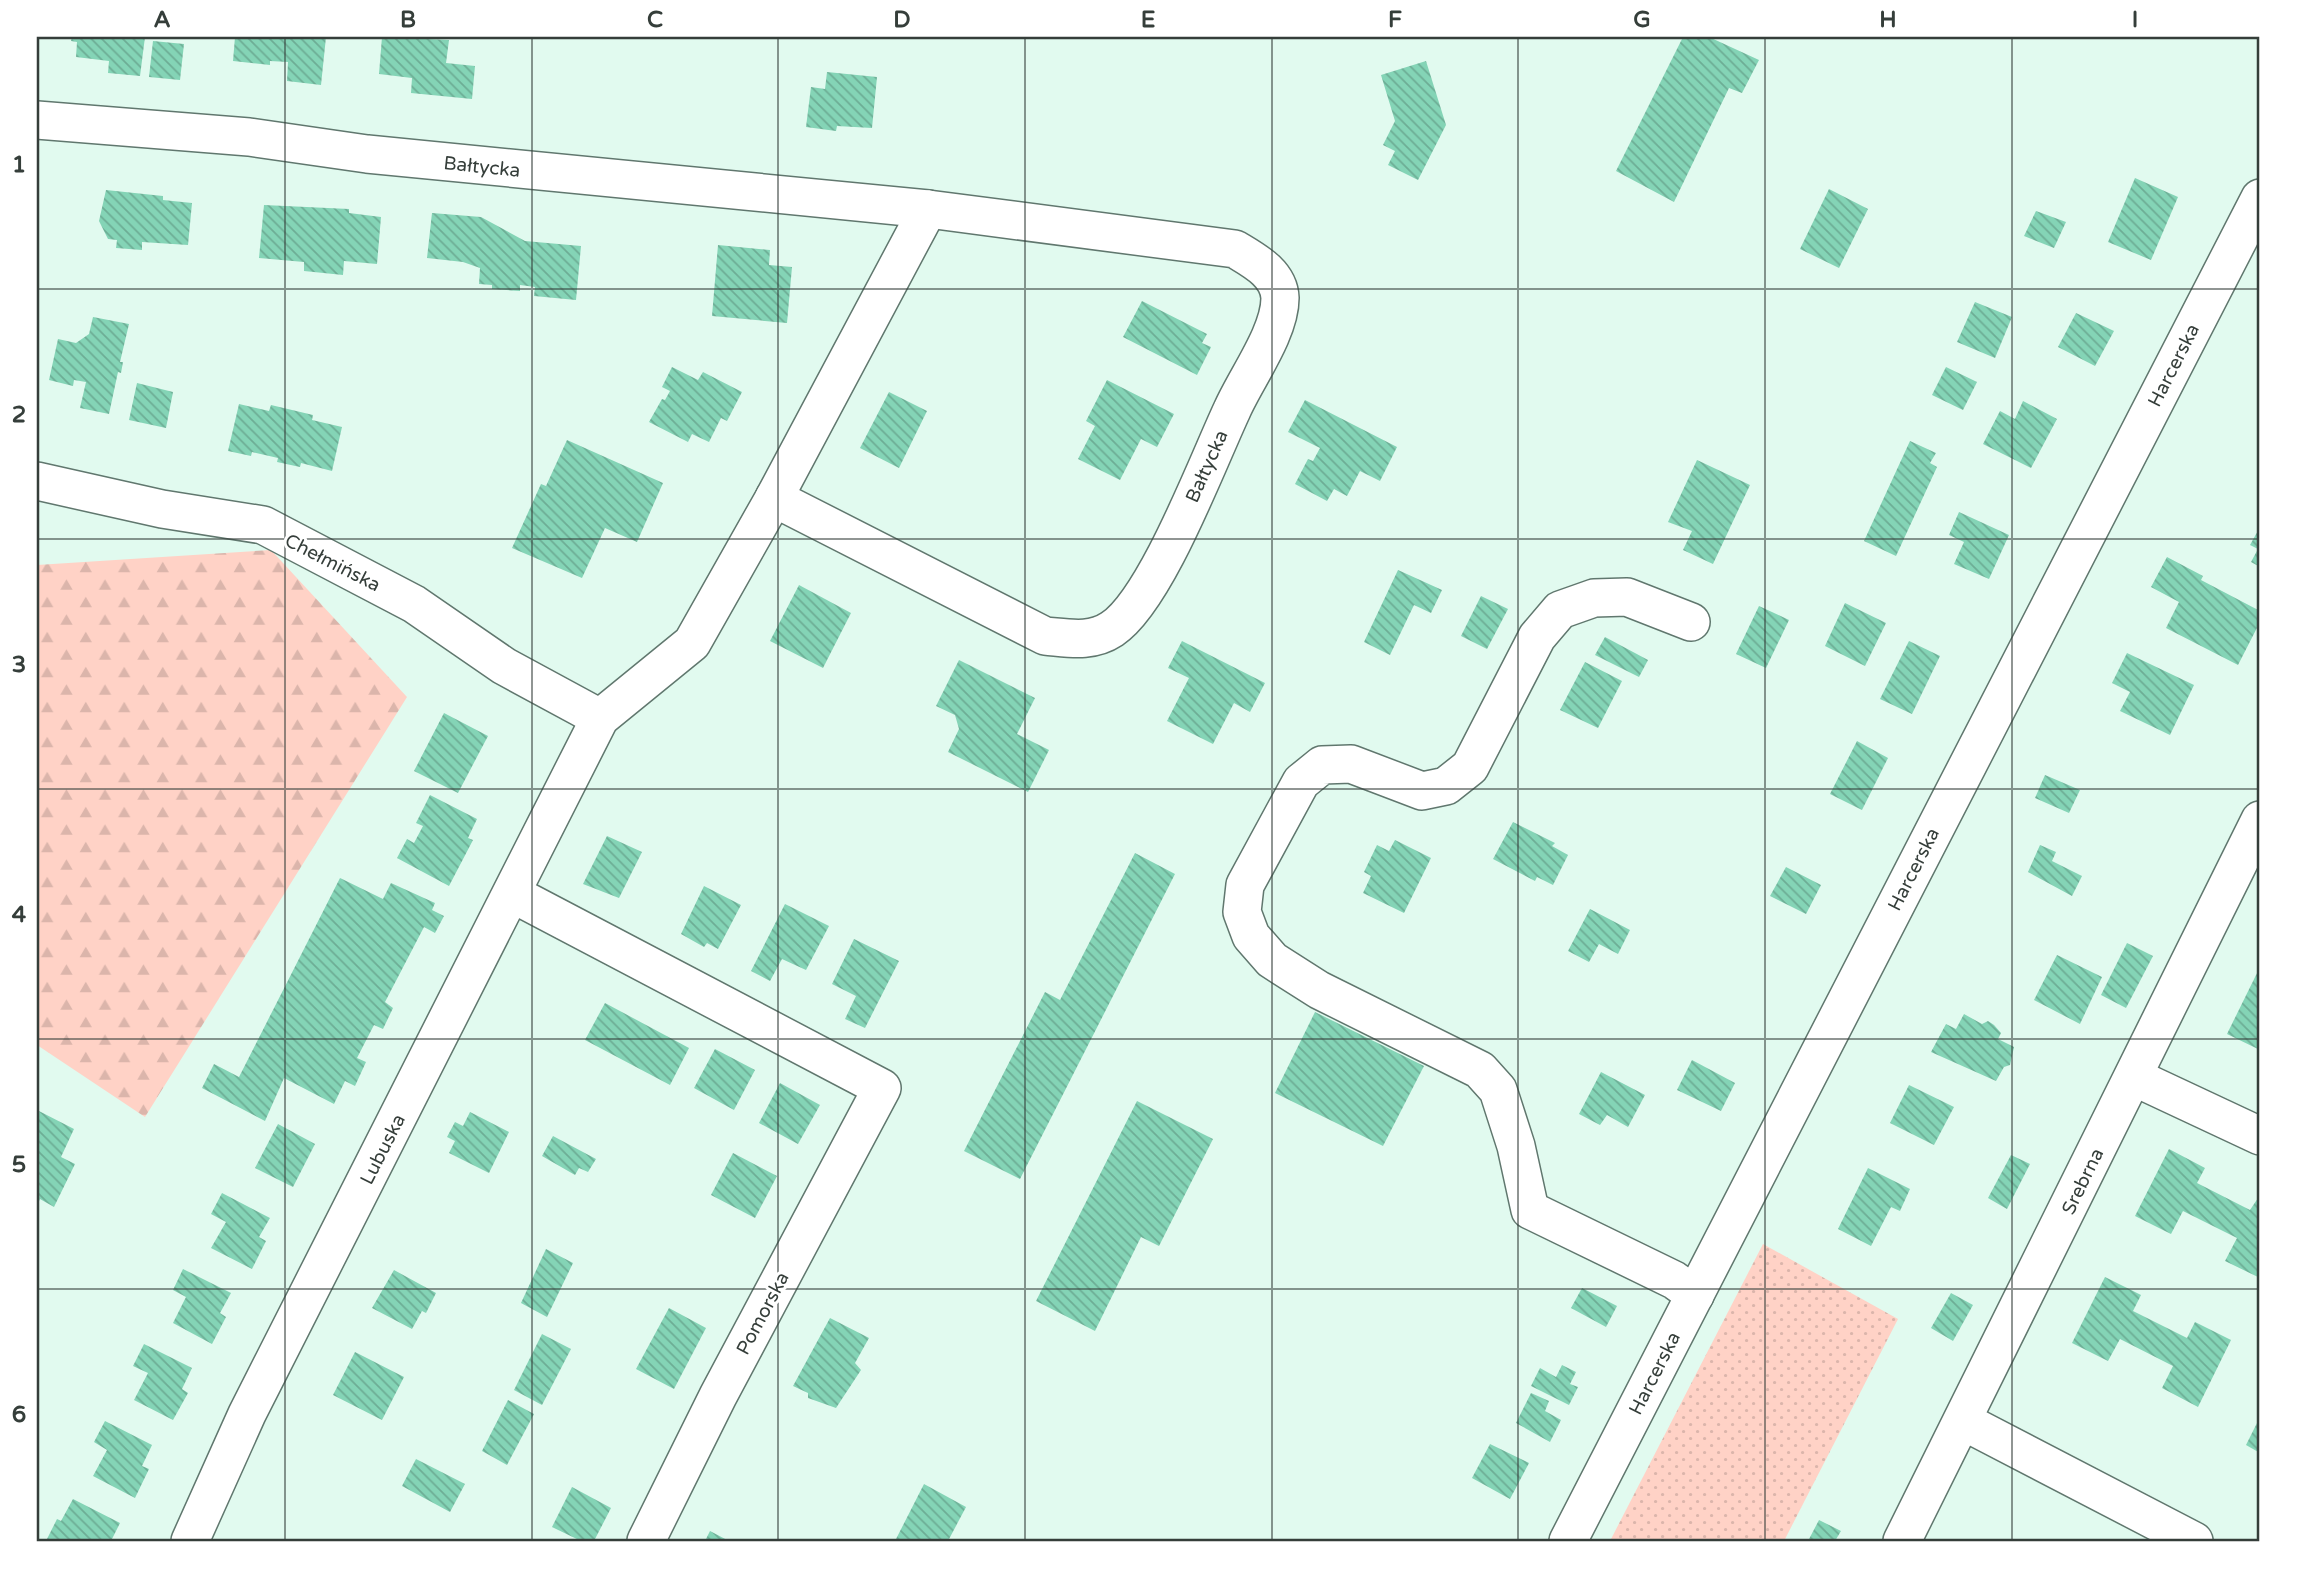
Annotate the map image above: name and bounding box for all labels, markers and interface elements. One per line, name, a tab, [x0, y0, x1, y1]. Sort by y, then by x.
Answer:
text: A	[153, 6, 171, 34]
text: B	[400, 6, 416, 34]
text: C	[647, 6, 663, 34]
text: D	[893, 6, 911, 34]
text: E	[1141, 6, 1155, 34]
text: F	[1388, 6, 1402, 34]
text: G	[1633, 6, 1651, 34]
text: H	[1879, 6, 1897, 34]
text: I	[2132, 6, 2138, 34]
text: 1	[12, 151, 26, 179]
street label: Bałtycka	[442, 152, 521, 182]
street label: Harcerska	[2144, 320, 2204, 411]
text: 2	[12, 401, 26, 429]
street label: Bałtycka	[1181, 427, 1233, 506]
street label: Chełmińska	[281, 529, 384, 596]
text: 3	[12, 651, 26, 679]
street label: Harcerska	[1884, 824, 1944, 915]
text: 4	[12, 901, 27, 929]
street label: Lubuska	[356, 1111, 410, 1188]
street label: Srebrna	[2057, 1145, 2108, 1218]
text: 5	[12, 1151, 26, 1179]
street label: Pomorska	[732, 1268, 794, 1358]
street label: Harcerska	[1625, 1328, 1685, 1419]
text: 6	[12, 1401, 26, 1429]

